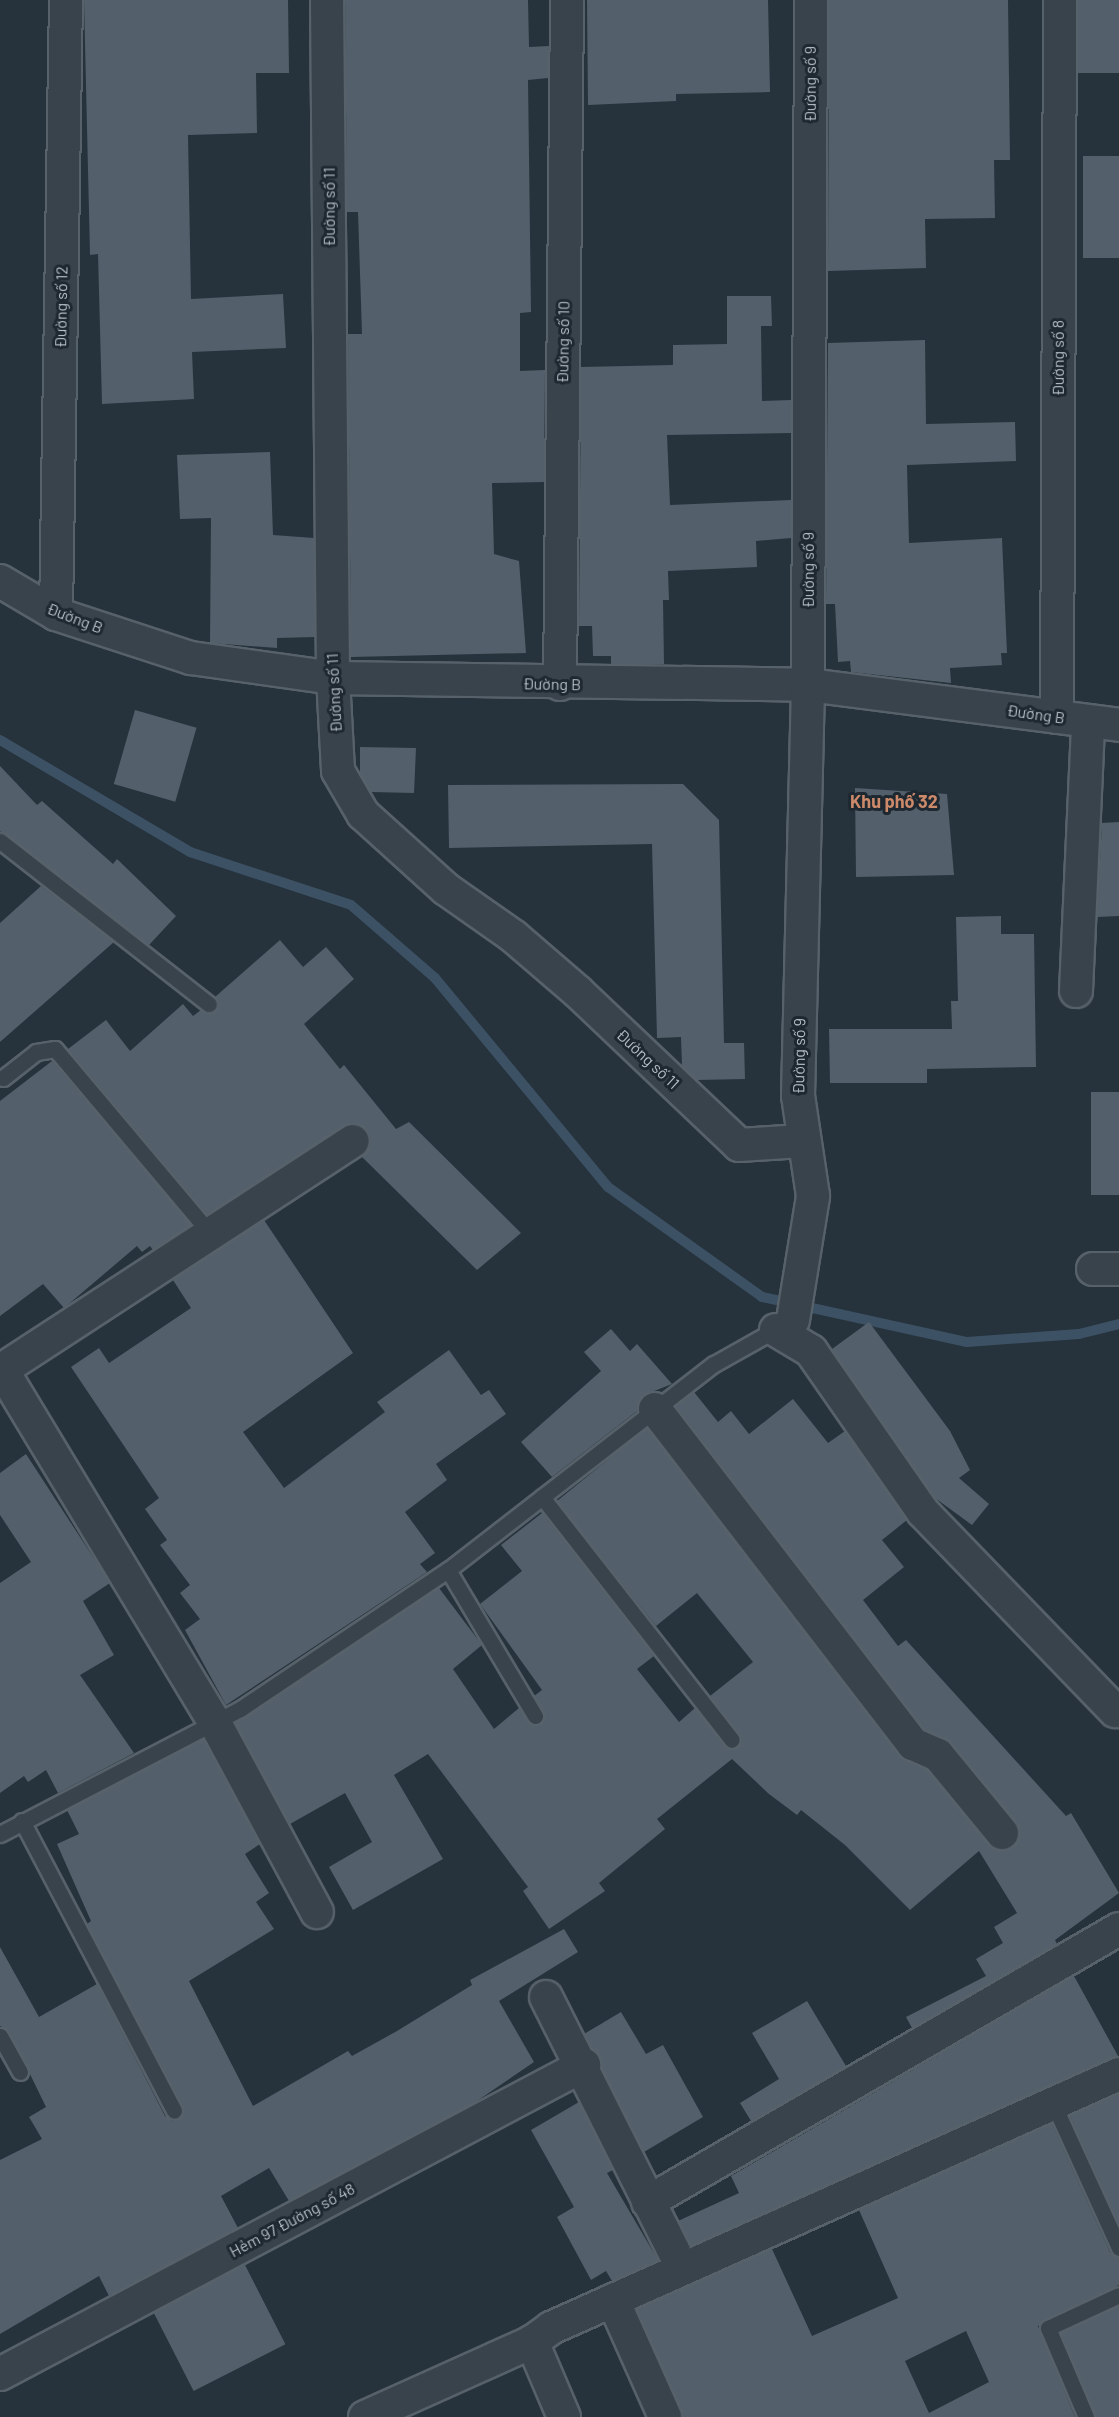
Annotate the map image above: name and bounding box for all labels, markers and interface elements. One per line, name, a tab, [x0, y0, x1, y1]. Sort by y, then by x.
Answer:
street label: Đường số 9	[800, 46, 820, 122]
street label: Đường số 11	[319, 167, 339, 247]
street label: Đường số 12	[51, 266, 71, 348]
street label: Đường số 10	[553, 301, 573, 383]
street label: Đường số 8	[1048, 320, 1068, 396]
street label: Đường số 9	[798, 532, 818, 608]
street label: Đường B	[44, 599, 106, 637]
street label: Đường số 11	[322, 653, 346, 733]
street label: Đường B	[523, 674, 581, 694]
street label: Đường B	[1006, 700, 1066, 728]
district label: Khu phố 32	[850, 790, 938, 812]
street label: Đường số 9	[789, 1018, 809, 1094]
street label: Đường số 11	[613, 1025, 683, 1093]
street label: Hẻm 97 Đường số 48	[226, 2179, 358, 2261]

